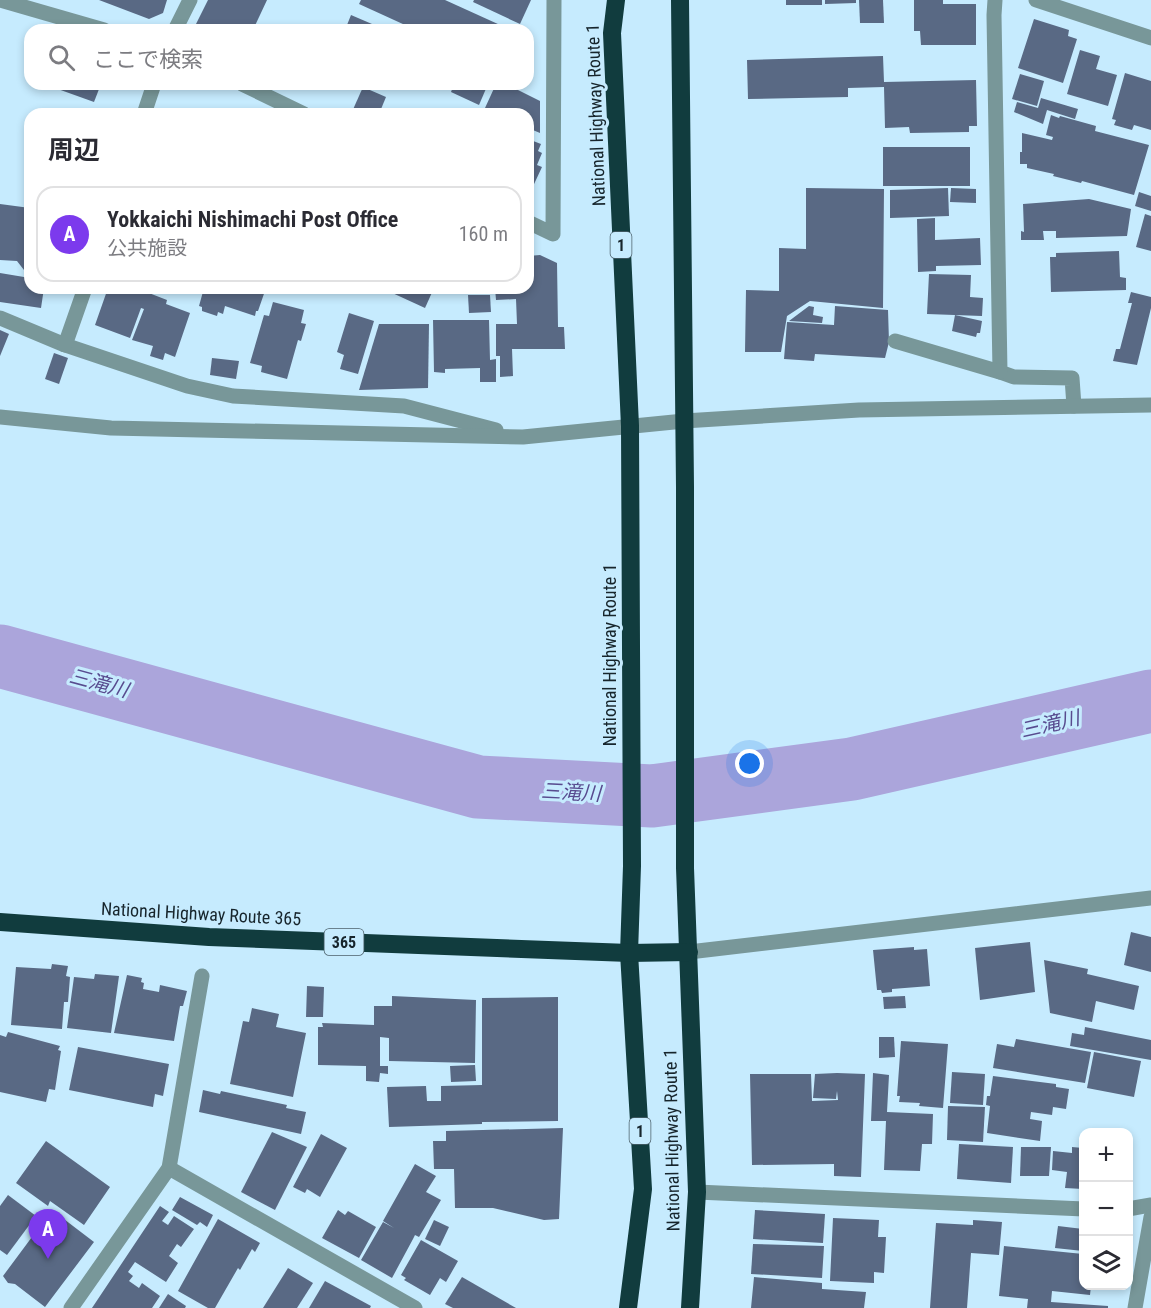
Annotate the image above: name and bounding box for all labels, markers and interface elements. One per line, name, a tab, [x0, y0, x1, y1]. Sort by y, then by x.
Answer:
street label: National Highway Route 1	[582, 23, 609, 207]
search box	[24, 24, 534, 90]
icon: search	[45, 41, 78, 74]
text: ここで検索	[93, 47, 203, 72]
text: 周辺	[48, 135, 100, 165]
text: Yokkaichi Nishimachi Post Office	[107, 207, 398, 232]
text: A	[64, 222, 75, 246]
text: 160 m	[459, 222, 508, 246]
road number: 1	[610, 232, 632, 258]
text: 公共施設	[107, 236, 187, 260]
street label: National Highway Route 1	[599, 564, 620, 746]
water label: 三滝川	[67, 664, 133, 703]
water label: 三滝川	[1018, 705, 1084, 742]
your location	[735, 749, 764, 778]
water label: 三滝川	[540, 778, 604, 806]
street label: National Highway Route 365	[100, 898, 302, 929]
road number: 365	[324, 929, 364, 955]
street label: National Highway Route 1	[659, 1049, 684, 1231]
road number: 1	[630, 1118, 650, 1144]
map controls	[1079, 1128, 1133, 1290]
button: +	[1079, 1128, 1133, 1182]
button: −	[1079, 1182, 1133, 1236]
pin: A	[28, 1210, 68, 1259]
button: layers	[1079, 1236, 1133, 1290]

